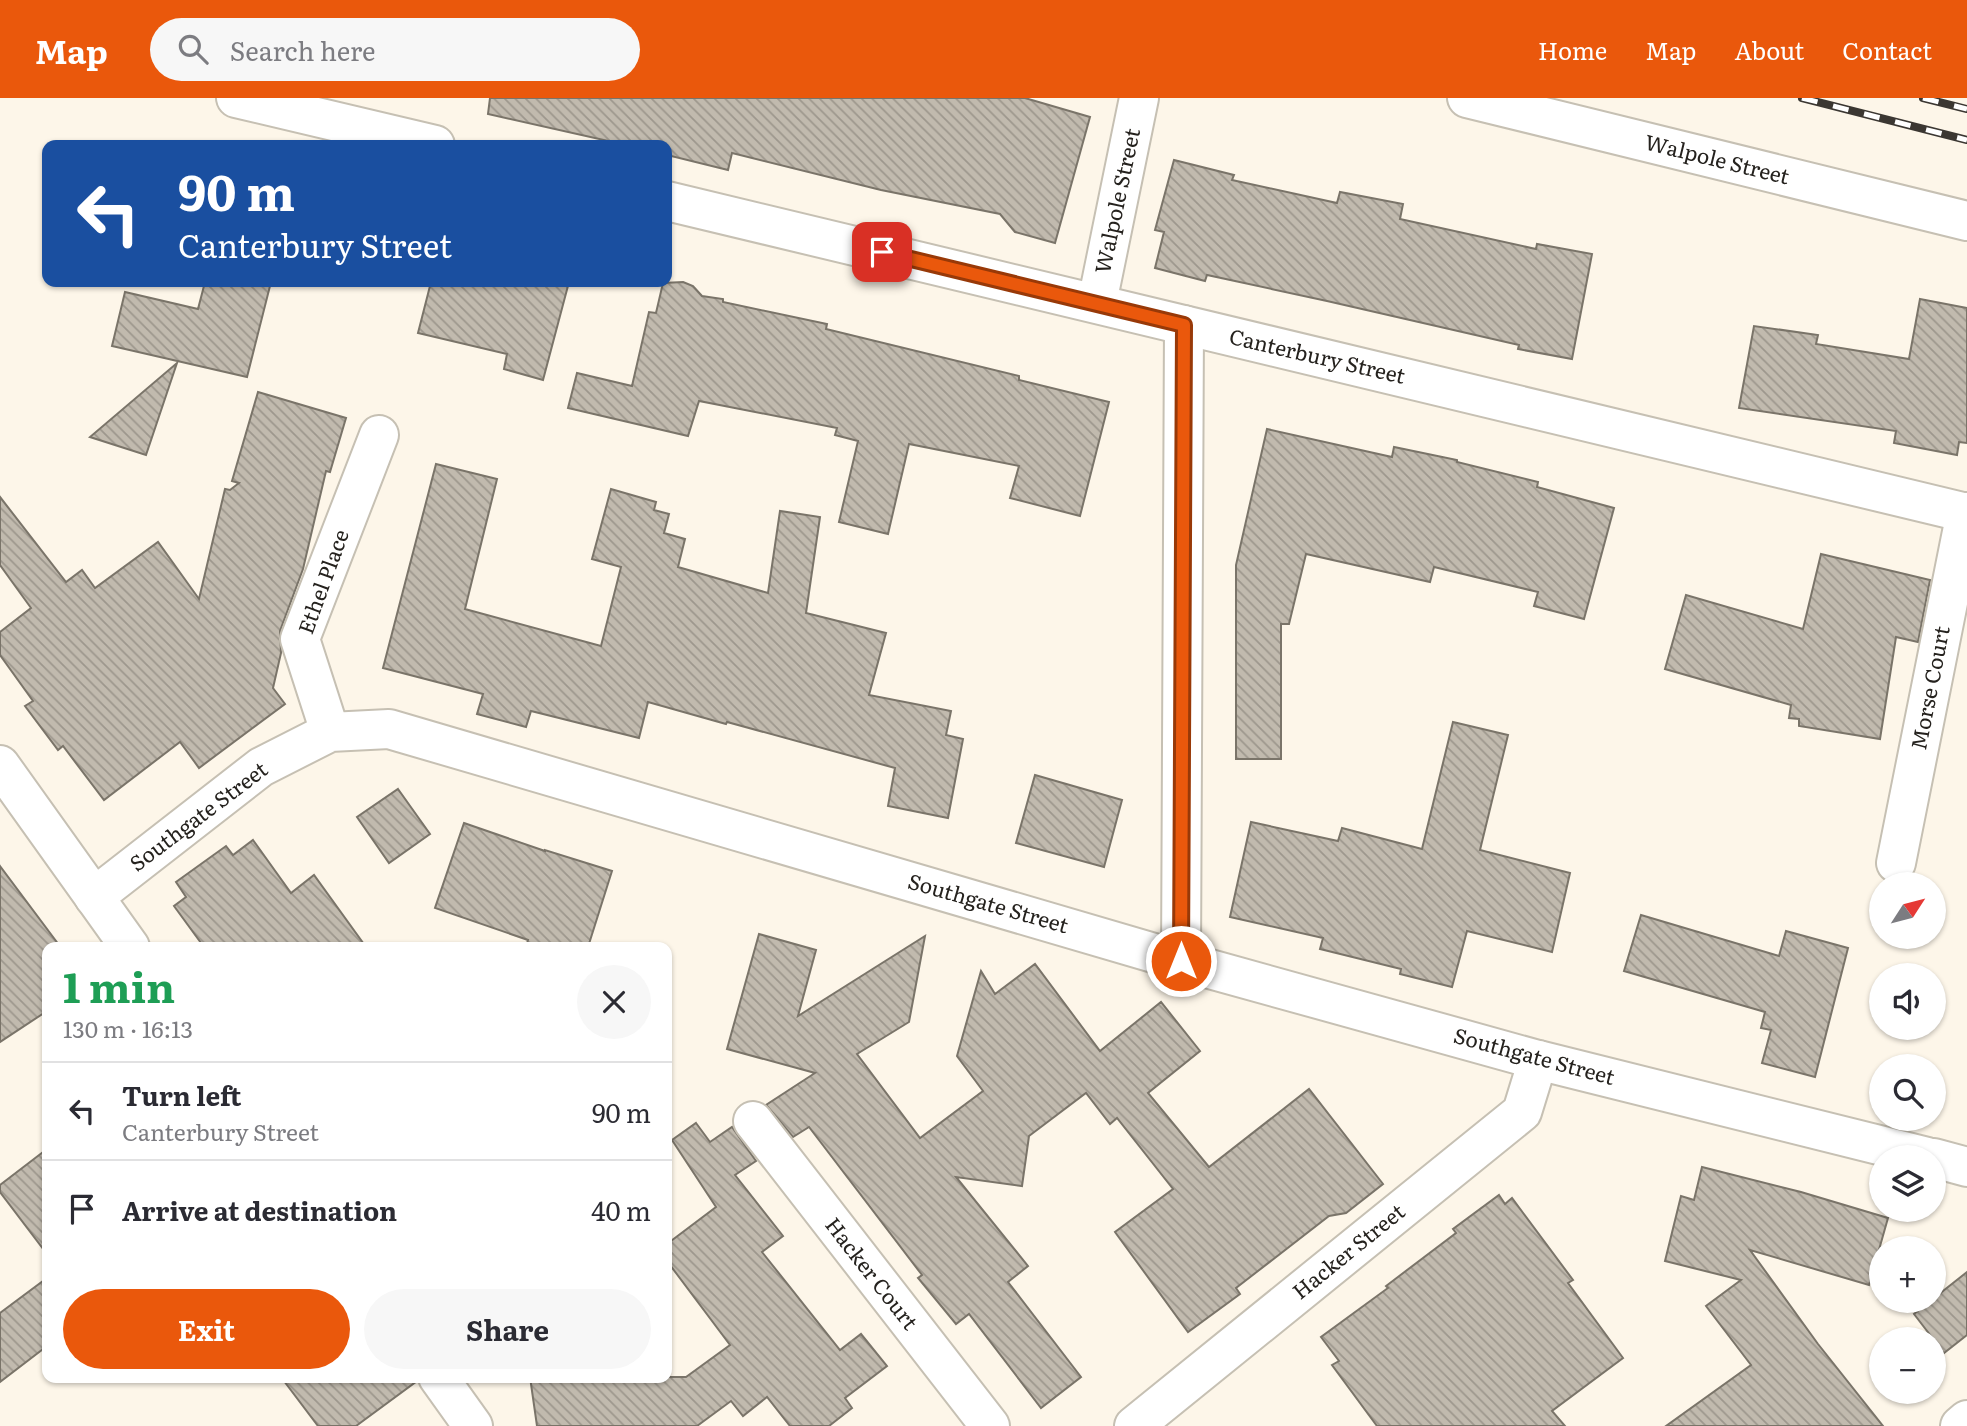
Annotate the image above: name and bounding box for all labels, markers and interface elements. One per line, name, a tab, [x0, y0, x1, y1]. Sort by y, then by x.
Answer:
search box	[150, 18, 640, 81]
text: Map	[35, 25, 108, 74]
icon: search	[174, 30, 212, 68]
text: Search here	[230, 30, 376, 69]
text: Home	[1538, 32, 1607, 67]
text: Map	[1645, 32, 1696, 67]
text: About	[1734, 32, 1804, 67]
text: Contact	[1842, 32, 1932, 67]
street label: Walpole Street	[1085, 124, 1146, 276]
street label: Walpole Street	[1642, 125, 1794, 191]
text: 90 m	[178, 153, 295, 226]
icon: left	[63, 168, 154, 259]
text: Canterbury Street	[178, 220, 452, 268]
pin	[852, 222, 912, 282]
icon: arrive	[863, 233, 901, 271]
street label: Canterbury Street	[1227, 319, 1409, 390]
street label: Ethel Place	[288, 524, 355, 638]
street label: Morse Court	[1901, 622, 1956, 752]
street label: Southgate Street	[122, 752, 273, 877]
street label: Southgate Street	[905, 864, 1073, 939]
north arrow	[1869, 872, 1946, 948]
map controls	[1869, 872, 1946, 1404]
position arrow	[1144, 924, 1218, 998]
text: 1 min	[63, 954, 175, 1016]
button: sound	[1869, 963, 1946, 1040]
button: close	[577, 965, 651, 1039]
text: 130 m · 16:13	[63, 1011, 193, 1045]
street label: Southgate Street	[1451, 1018, 1619, 1091]
button: search	[1869, 1054, 1946, 1131]
text: Turn left	[122, 1075, 241, 1114]
icon: left	[63, 1092, 101, 1130]
text: 90 m	[592, 1092, 651, 1131]
text: Canterbury Street	[122, 1114, 319, 1148]
button: layers	[1869, 1145, 1946, 1222]
icon: arrive	[63, 1190, 101, 1228]
text: Arrive at destination	[122, 1190, 397, 1229]
text: 40 m	[591, 1190, 651, 1229]
street label: Hacker Street	[1285, 1195, 1411, 1305]
street label: Hacker Court	[819, 1210, 927, 1336]
button: +	[1869, 1236, 1946, 1313]
button: Exit	[63, 1289, 350, 1369]
button: Share	[364, 1289, 651, 1369]
button: −	[1869, 1327, 1946, 1404]

